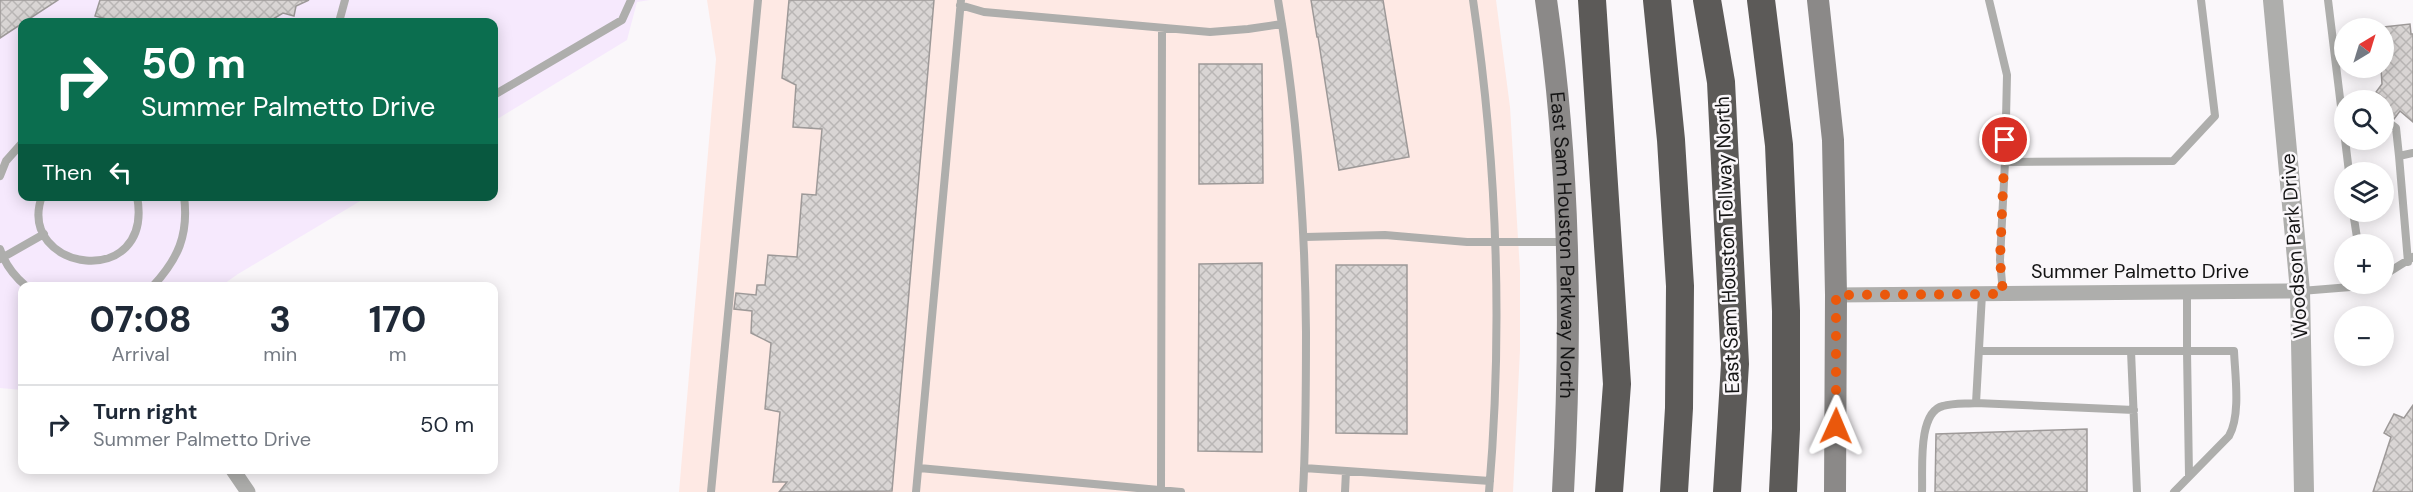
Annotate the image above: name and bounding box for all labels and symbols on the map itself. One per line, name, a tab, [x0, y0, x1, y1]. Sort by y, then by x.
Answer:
north arrow	[2334, 18, 2394, 78]
street label: East Sam Houston Parkway North	[1544, 90, 1581, 399]
street label: East Sam Houston Tollway North	[1709, 96, 1745, 394]
pin	[1979, 114, 2030, 165]
street label: Woodson Park Drive	[2275, 153, 2313, 339]
street label: Summer Palmetto Drive	[2031, 258, 2249, 284]
position arrow	[1804, 394, 1868, 458]

